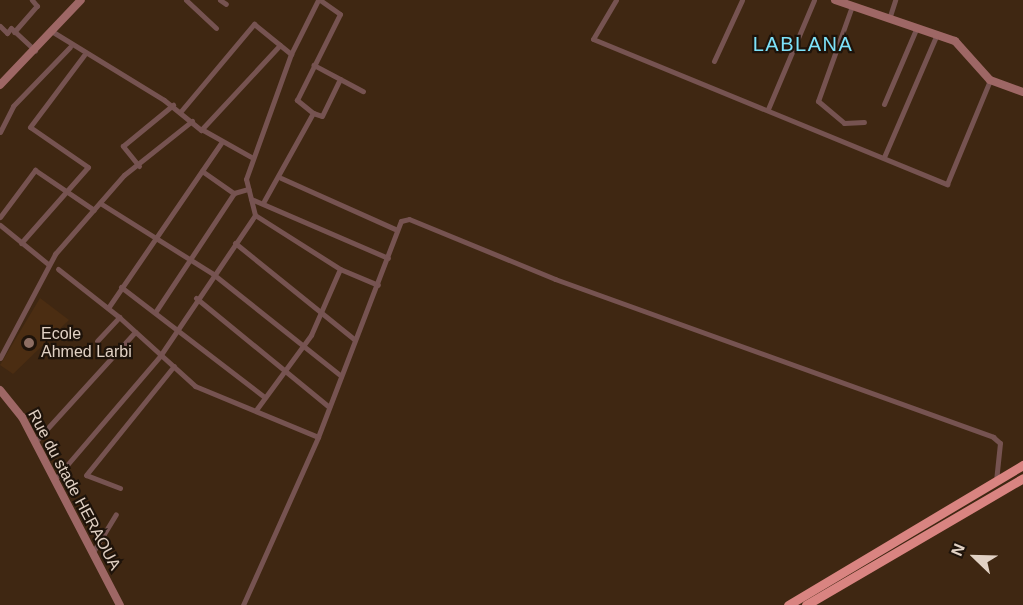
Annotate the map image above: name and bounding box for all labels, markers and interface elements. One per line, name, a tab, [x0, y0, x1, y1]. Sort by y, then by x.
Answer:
district label: LABLANA	[753, 32, 853, 56]
place label: Ecole Ahmed Larbi	[41, 324, 132, 362]
marker: Ecole Ahmed Larbi	[22, 336, 36, 350]
street label: Rue du stade HERAOUA	[24, 407, 124, 573]
north arrow	[945, 527, 1005, 587]
text: N	[948, 541, 968, 558]

